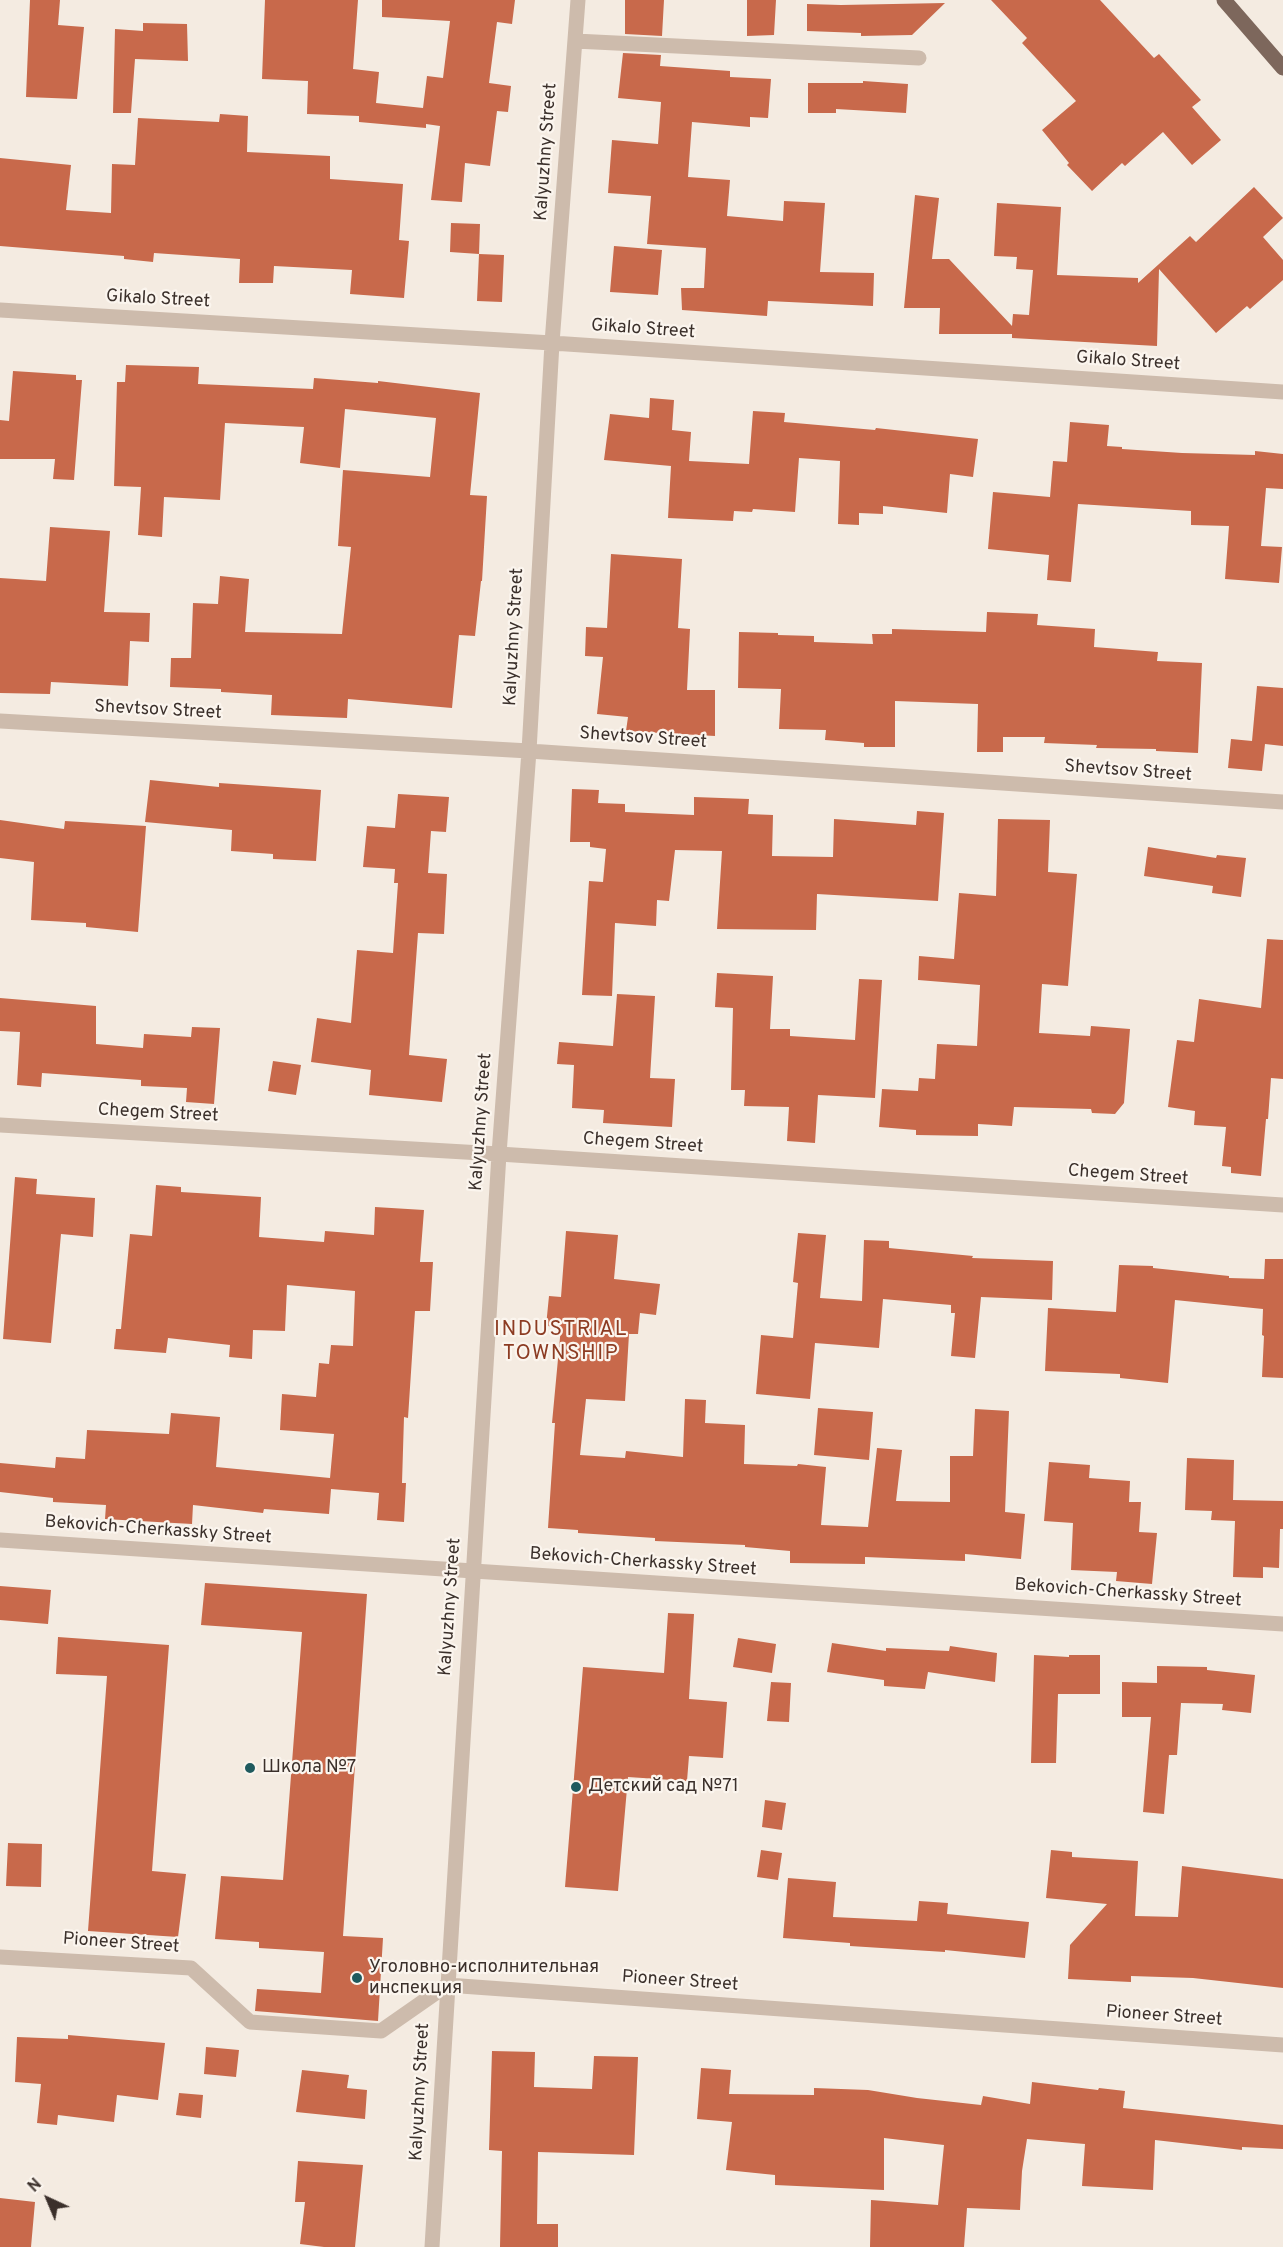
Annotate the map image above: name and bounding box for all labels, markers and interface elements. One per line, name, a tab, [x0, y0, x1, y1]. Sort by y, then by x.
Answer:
street label: Kalyuzhny Street	[531, 82, 563, 222]
street label: Gikalo Street	[105, 286, 211, 314]
street label: Gikalo Street	[590, 316, 696, 344]
street label: Gikalo Street	[1075, 348, 1181, 376]
street label: Kalyuzhny Street	[501, 567, 529, 707]
street label: Shevtsov Street	[94, 697, 222, 725]
street label: Shevtsov Street	[579, 724, 707, 754]
street label: Shevtsov Street	[1064, 757, 1192, 787]
street label: Kalyuzhny Street	[466, 1052, 498, 1192]
street label: Chegem Street	[97, 1100, 219, 1128]
street label: Chegem Street	[582, 1129, 704, 1159]
street label: Chegem Street	[1067, 1161, 1189, 1191]
district label: INDUSTRIAL TOWNSHIP	[494, 1318, 628, 1368]
street label: Bekovich-Cherkassky Street	[44, 1512, 272, 1550]
street label: Kalyuzhny Street	[435, 1537, 467, 1677]
street label: Bekovich-Cherkassky Street	[529, 1544, 757, 1582]
street label: Bekovich-Cherkassky Street	[1014, 1575, 1242, 1613]
place label: Школа №7	[262, 1757, 356, 1779]
marker: Школа №7	[243, 1761, 257, 1775]
place label: Детский сад №71	[588, 1776, 739, 1798]
marker: Детский сад №71	[569, 1780, 583, 1794]
street label: Pioneer Street	[62, 1929, 180, 1959]
place label: Уголовно-исполнительная инспекция	[369, 1957, 599, 2000]
street label: Pioneer Street	[621, 1967, 739, 1997]
marker: Уголовно-исполнительная инспекция	[350, 1971, 364, 1985]
street label: Pioneer Street	[1105, 2002, 1223, 2032]
street label: Kalyuzhny Street	[407, 2022, 435, 2162]
north arrow	[18, 2169, 78, 2229]
text: N	[24, 2175, 47, 2197]

